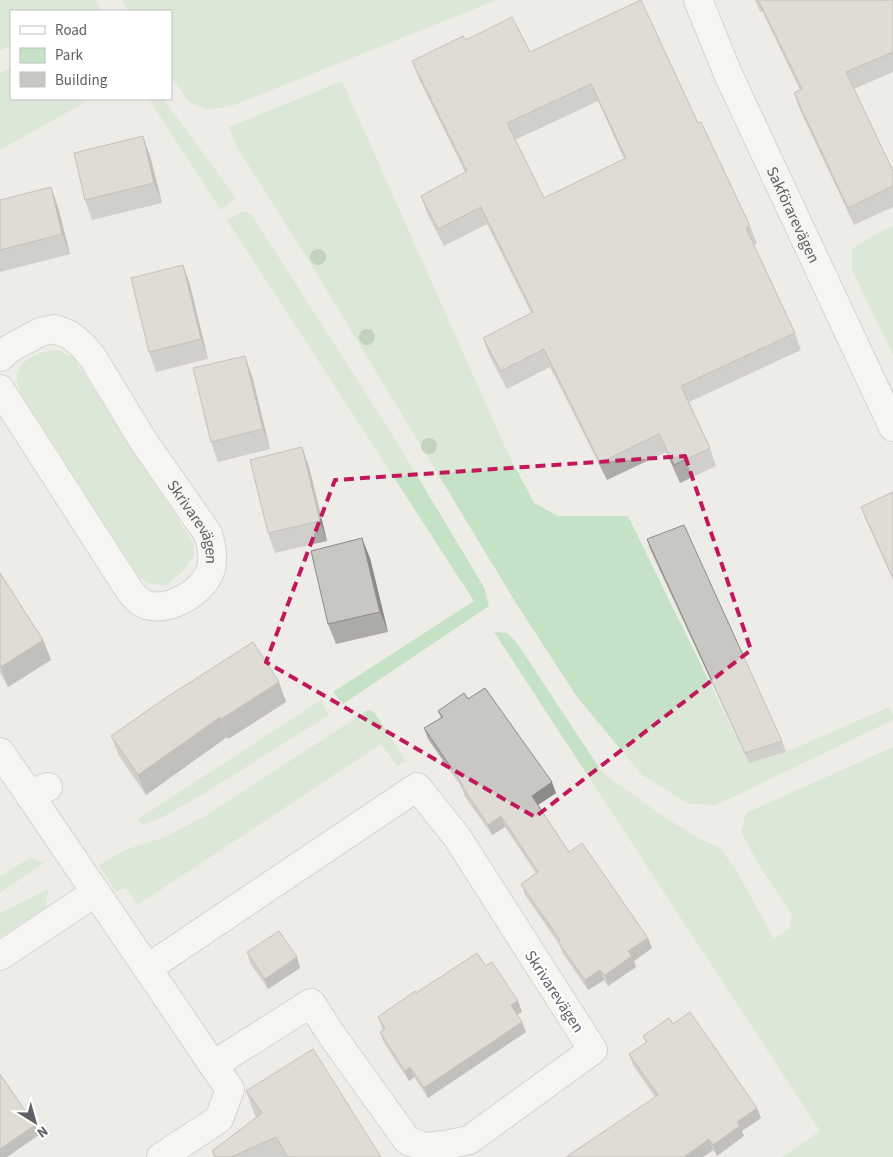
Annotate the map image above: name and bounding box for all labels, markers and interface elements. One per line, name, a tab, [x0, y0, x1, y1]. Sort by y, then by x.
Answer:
legend	[10, 10, 172, 100]
text: Road	[55, 20, 87, 41]
text: Park	[55, 45, 84, 66]
text: Building	[55, 70, 108, 91]
street label: Sakförarevägen	[761, 163, 825, 267]
street label: Skrivarevägen	[162, 476, 222, 564]
street label: Skrivarevägen	[519, 946, 589, 1037]
north arrow	[10, 1097, 60, 1147]
text: N	[32, 1121, 52, 1142]

